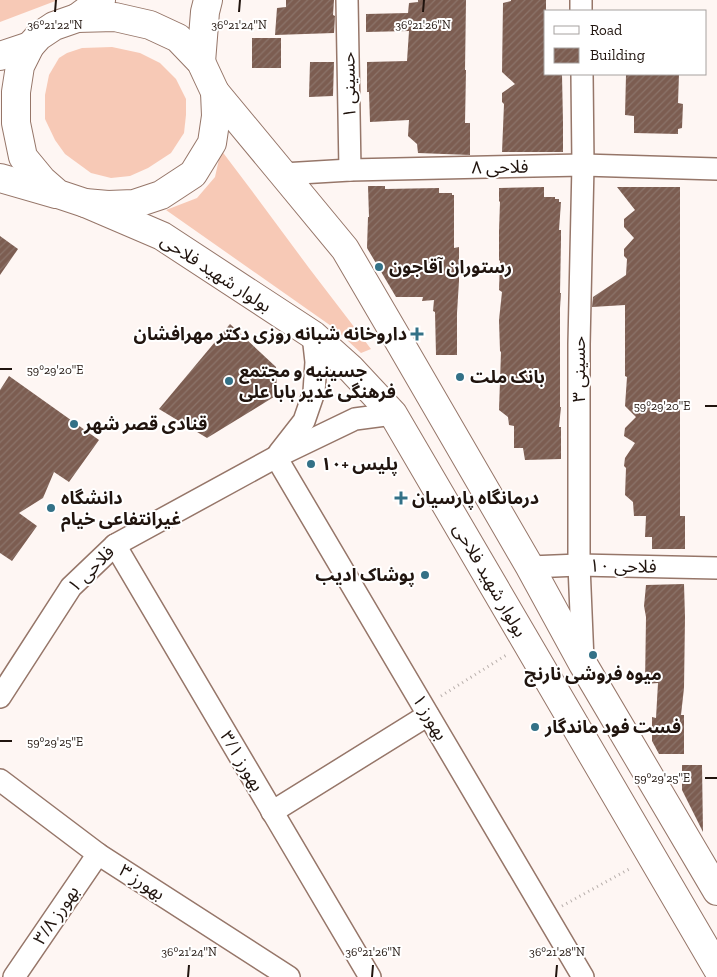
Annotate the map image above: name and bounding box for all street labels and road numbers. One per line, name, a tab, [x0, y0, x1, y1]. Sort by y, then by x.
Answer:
street label: حسینی ۱	[337, 52, 361, 118]
street label: فلاحی ۸	[471, 156, 529, 178]
street label: بولوار شهید فلاحی	[156, 229, 276, 317]
street label: حسینی ۳	[568, 336, 590, 402]
street label: بولوار شهید فلاحی	[449, 519, 531, 641]
street label: فلاحی ۱	[63, 541, 119, 597]
street label: فلاحی ۱۰	[589, 554, 657, 578]
street label: بهورز ۱	[408, 690, 452, 744]
street label: بهورز ۳/۱	[215, 727, 269, 795]
street label: بهورز ۳	[115, 859, 169, 905]
street label: بهورز ۳/۸	[28, 881, 84, 949]

